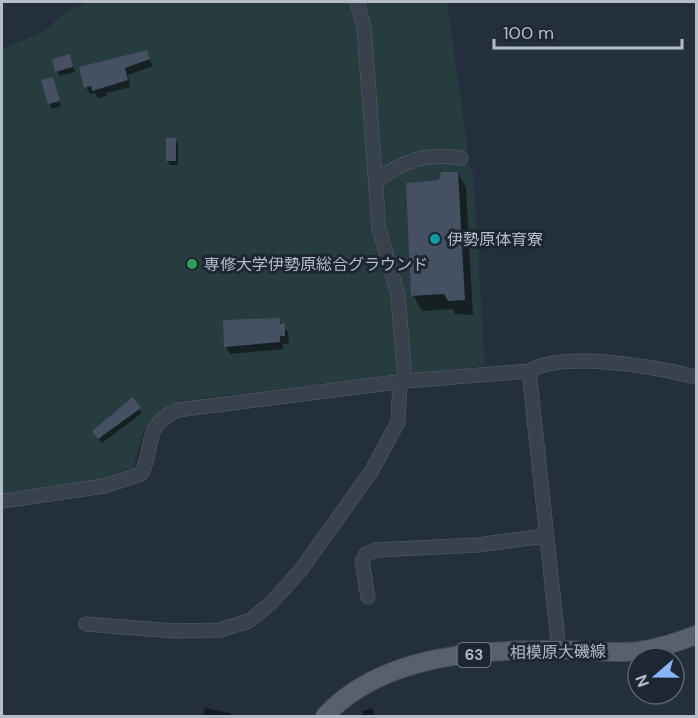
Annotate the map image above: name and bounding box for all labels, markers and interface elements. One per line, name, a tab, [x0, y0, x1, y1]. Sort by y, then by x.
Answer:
scale bar	[494, 12, 682, 50]
text: 100 m	[503, 21, 554, 45]
place label: 伊勢原体育寮	[447, 229, 543, 250]
marker: 伊勢原体育寮	[428, 232, 442, 246]
place label: 専修大学伊勢原総合グラウンド	[204, 254, 428, 275]
marker: 専修大学伊勢原総合グラウンド	[185, 257, 199, 271]
street label: 相模原大磯線	[510, 641, 606, 663]
road number: 63	[458, 643, 490, 667]
north arrow	[626, 646, 686, 706]
text: N	[631, 672, 654, 690]

